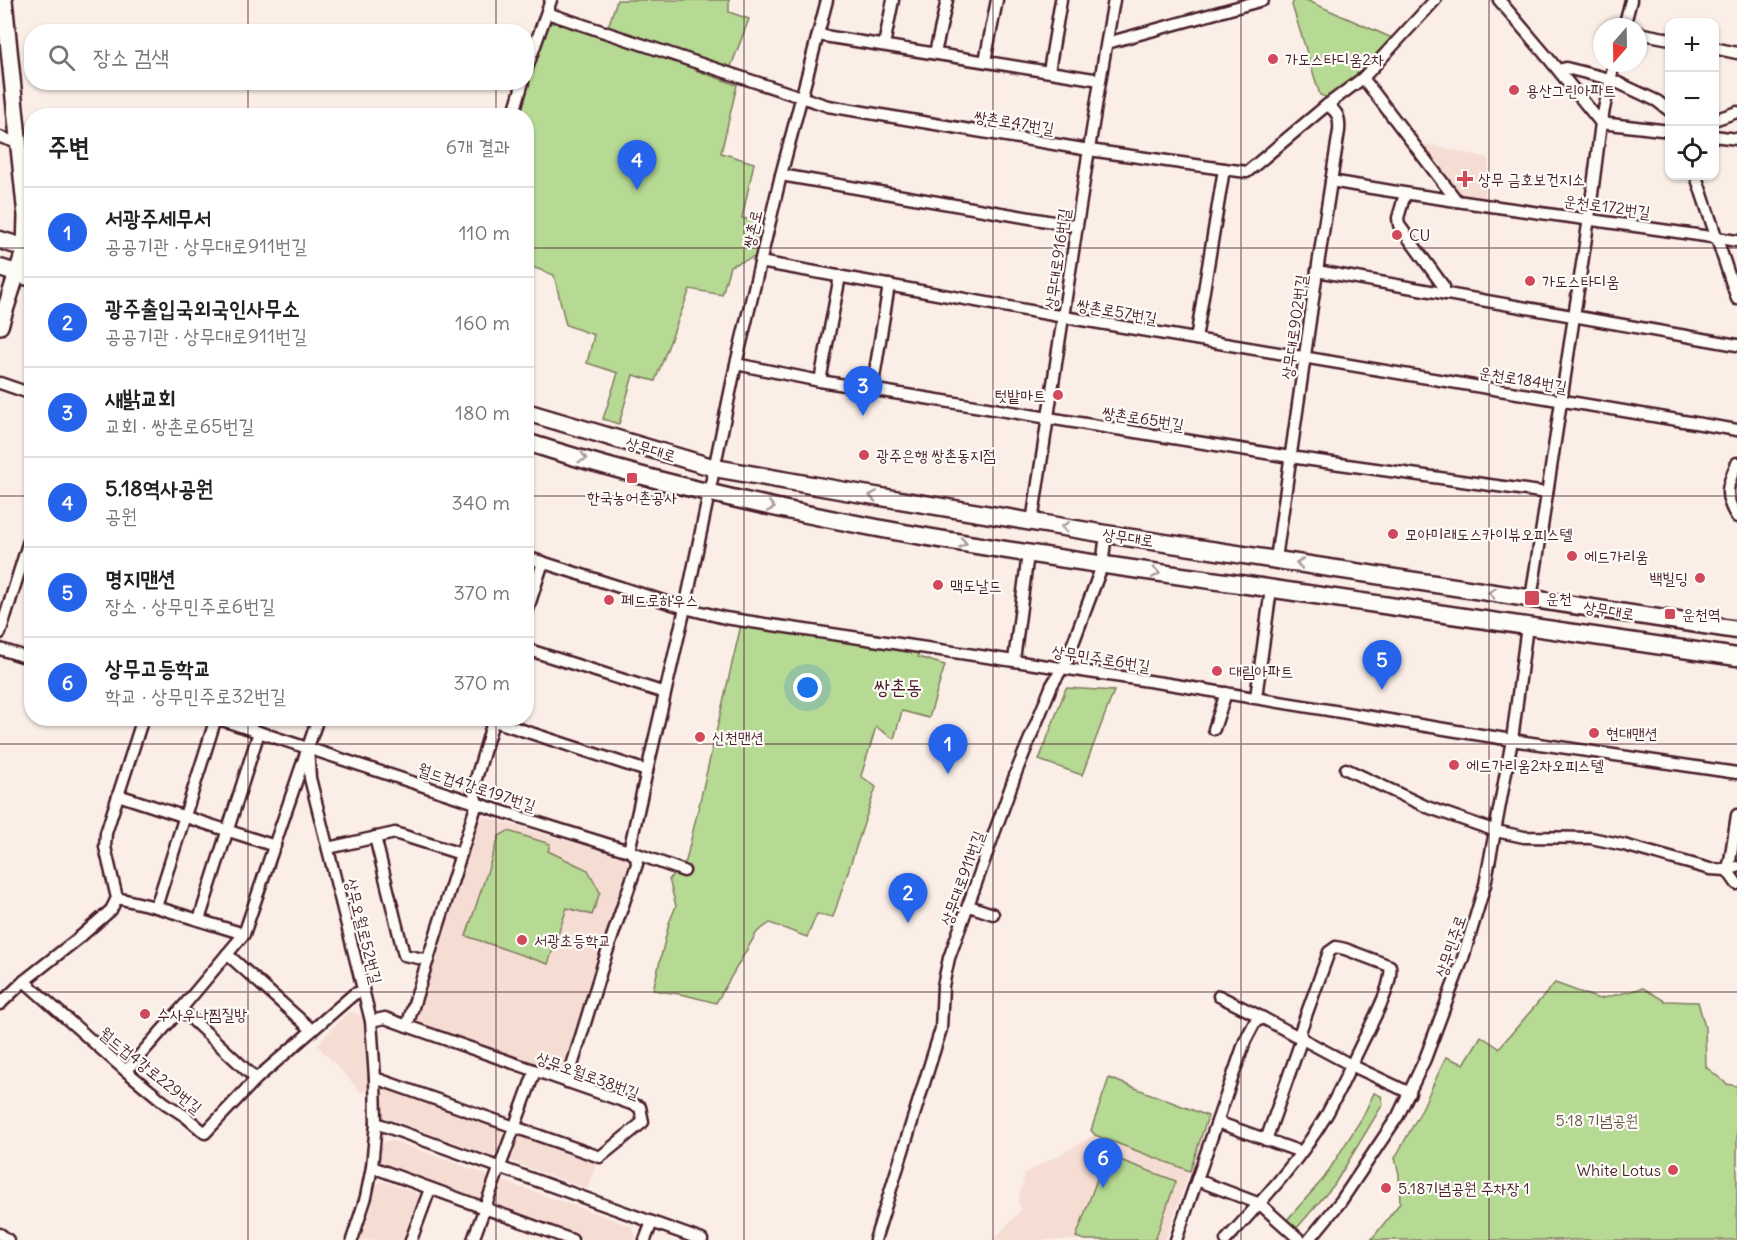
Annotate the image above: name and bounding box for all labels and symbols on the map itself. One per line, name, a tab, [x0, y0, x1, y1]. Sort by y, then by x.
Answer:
north arrow	[1593, 18, 1647, 72]
place label: 가도스타디움2차	[1285, 49, 1384, 69]
marker: 가도스타디움2차	[1266, 52, 1280, 66]
place label: 용산그린아파트	[1526, 80, 1616, 100]
marker: 용산그린아파트	[1507, 83, 1521, 97]
street label: 쌍촌로47번길	[972, 106, 1056, 138]
pin: 4	[618, 140, 656, 190]
place label: 상무 금호보건지소	[1478, 169, 1585, 189]
marker: 상무 금호보건지소	[1456, 170, 1474, 188]
street label: 운천로172번길	[1562, 190, 1652, 222]
street label: 상무대로916번길	[1040, 207, 1074, 311]
street label: 쌍촌로	[738, 208, 766, 250]
place label: CU	[1409, 225, 1430, 245]
marker: CU	[1390, 228, 1404, 242]
place label: 가도스타디움	[1542, 271, 1619, 291]
street label: 상무대로902번길	[1277, 273, 1311, 381]
marker: 가도스타디움	[1523, 274, 1537, 288]
street label: 쌍촌로57번길	[1075, 294, 1159, 328]
street label: 운천로184번길	[1477, 361, 1569, 397]
pin: 3	[844, 366, 882, 416]
place label: 텃밭마트	[995, 385, 1046, 405]
marker: 텃밭마트	[1051, 388, 1065, 402]
street label: 쌍촌로65번길	[1101, 402, 1186, 434]
street label: 상무대로	[623, 432, 679, 466]
place label: 광주은행 쌍촌동지점	[876, 445, 996, 465]
marker: 광주은행 쌍촌동지점	[857, 448, 871, 462]
one-way arrow	[577, 451, 588, 463]
marker: 한국농어촌공사	[625, 471, 639, 485]
place label: 한국농어촌공사	[587, 487, 677, 507]
one-way arrow	[868, 490, 878, 503]
one-way arrow	[766, 500, 776, 513]
one-way arrow	[1061, 522, 1070, 534]
street label: 상무대로	[1101, 524, 1155, 550]
place label: 모아미래도스카이뷰오피스텔	[1405, 524, 1573, 544]
marker: 모아미래도스카이뷰오피스텔	[1386, 527, 1400, 541]
one-way arrow	[958, 536, 968, 548]
place label: 에드가리움	[1584, 546, 1648, 566]
marker: 에드가리움	[1565, 549, 1579, 563]
one-way arrow	[1295, 557, 1304, 569]
one-way arrow	[1151, 566, 1160, 578]
place label: 백빌딩	[1649, 568, 1688, 588]
marker: 백빌딩	[1693, 571, 1707, 585]
place label: 맥도날드	[950, 575, 1002, 595]
marker: 맥도날드	[931, 578, 945, 592]
one-way arrow	[1488, 587, 1498, 600]
place label: 운천	[1546, 588, 1572, 608]
marker: 운천	[1523, 589, 1541, 607]
place label: 페드로하우스	[621, 590, 698, 610]
marker: 페드로하우스	[602, 593, 616, 607]
street label: 상무대로	[1582, 596, 1636, 624]
place label: 운천역	[1682, 604, 1721, 624]
marker: 운천역	[1663, 607, 1677, 621]
street label: 상무민주로6번길	[1050, 640, 1152, 676]
pin: 5	[1362, 640, 1402, 690]
place label: 대림아파트	[1229, 661, 1293, 681]
marker: 대림아파트	[1210, 664, 1224, 678]
your location	[793, 673, 822, 702]
district label: 쌍촌동	[874, 674, 922, 699]
place label: 현대맨션	[1606, 723, 1658, 743]
pin: 1	[928, 724, 968, 774]
marker: 현대맨션	[1587, 726, 1601, 740]
place label: 신천맨션	[712, 727, 764, 747]
marker: 신천맨션	[693, 730, 707, 744]
place label: 에드가리움2차오피스텔	[1466, 755, 1604, 775]
marker: 에드가리움2차오피스텔	[1447, 758, 1461, 772]
street label: 월드컵4강로197번길	[416, 759, 539, 816]
street label: 상무대로911번길	[936, 828, 988, 928]
pin: 2	[888, 874, 928, 923]
street label: 상무오월로52번길	[341, 876, 387, 986]
street label: 상무민주로	[1430, 912, 1470, 980]
place label: 서광초등학교	[534, 930, 611, 950]
marker: 서광초등학교	[515, 933, 529, 947]
place label: 수사우나찜질방	[157, 1004, 247, 1024]
marker: 수사우나찜질방	[138, 1007, 152, 1021]
street label: 월드컵4강로229번길	[96, 1023, 206, 1118]
street label: 상무오월로38번길	[534, 1047, 642, 1103]
park label: 5·18 기념공원	[1556, 1110, 1638, 1130]
pin: 6	[1084, 1138, 1122, 1188]
place label: White Lotus	[1577, 1160, 1661, 1180]
marker: White Lotus	[1666, 1163, 1680, 1177]
place label: 5.18기념공원 주차장 1	[1398, 1178, 1530, 1198]
marker: 5.18기념공원 주차장 1	[1379, 1181, 1393, 1195]

